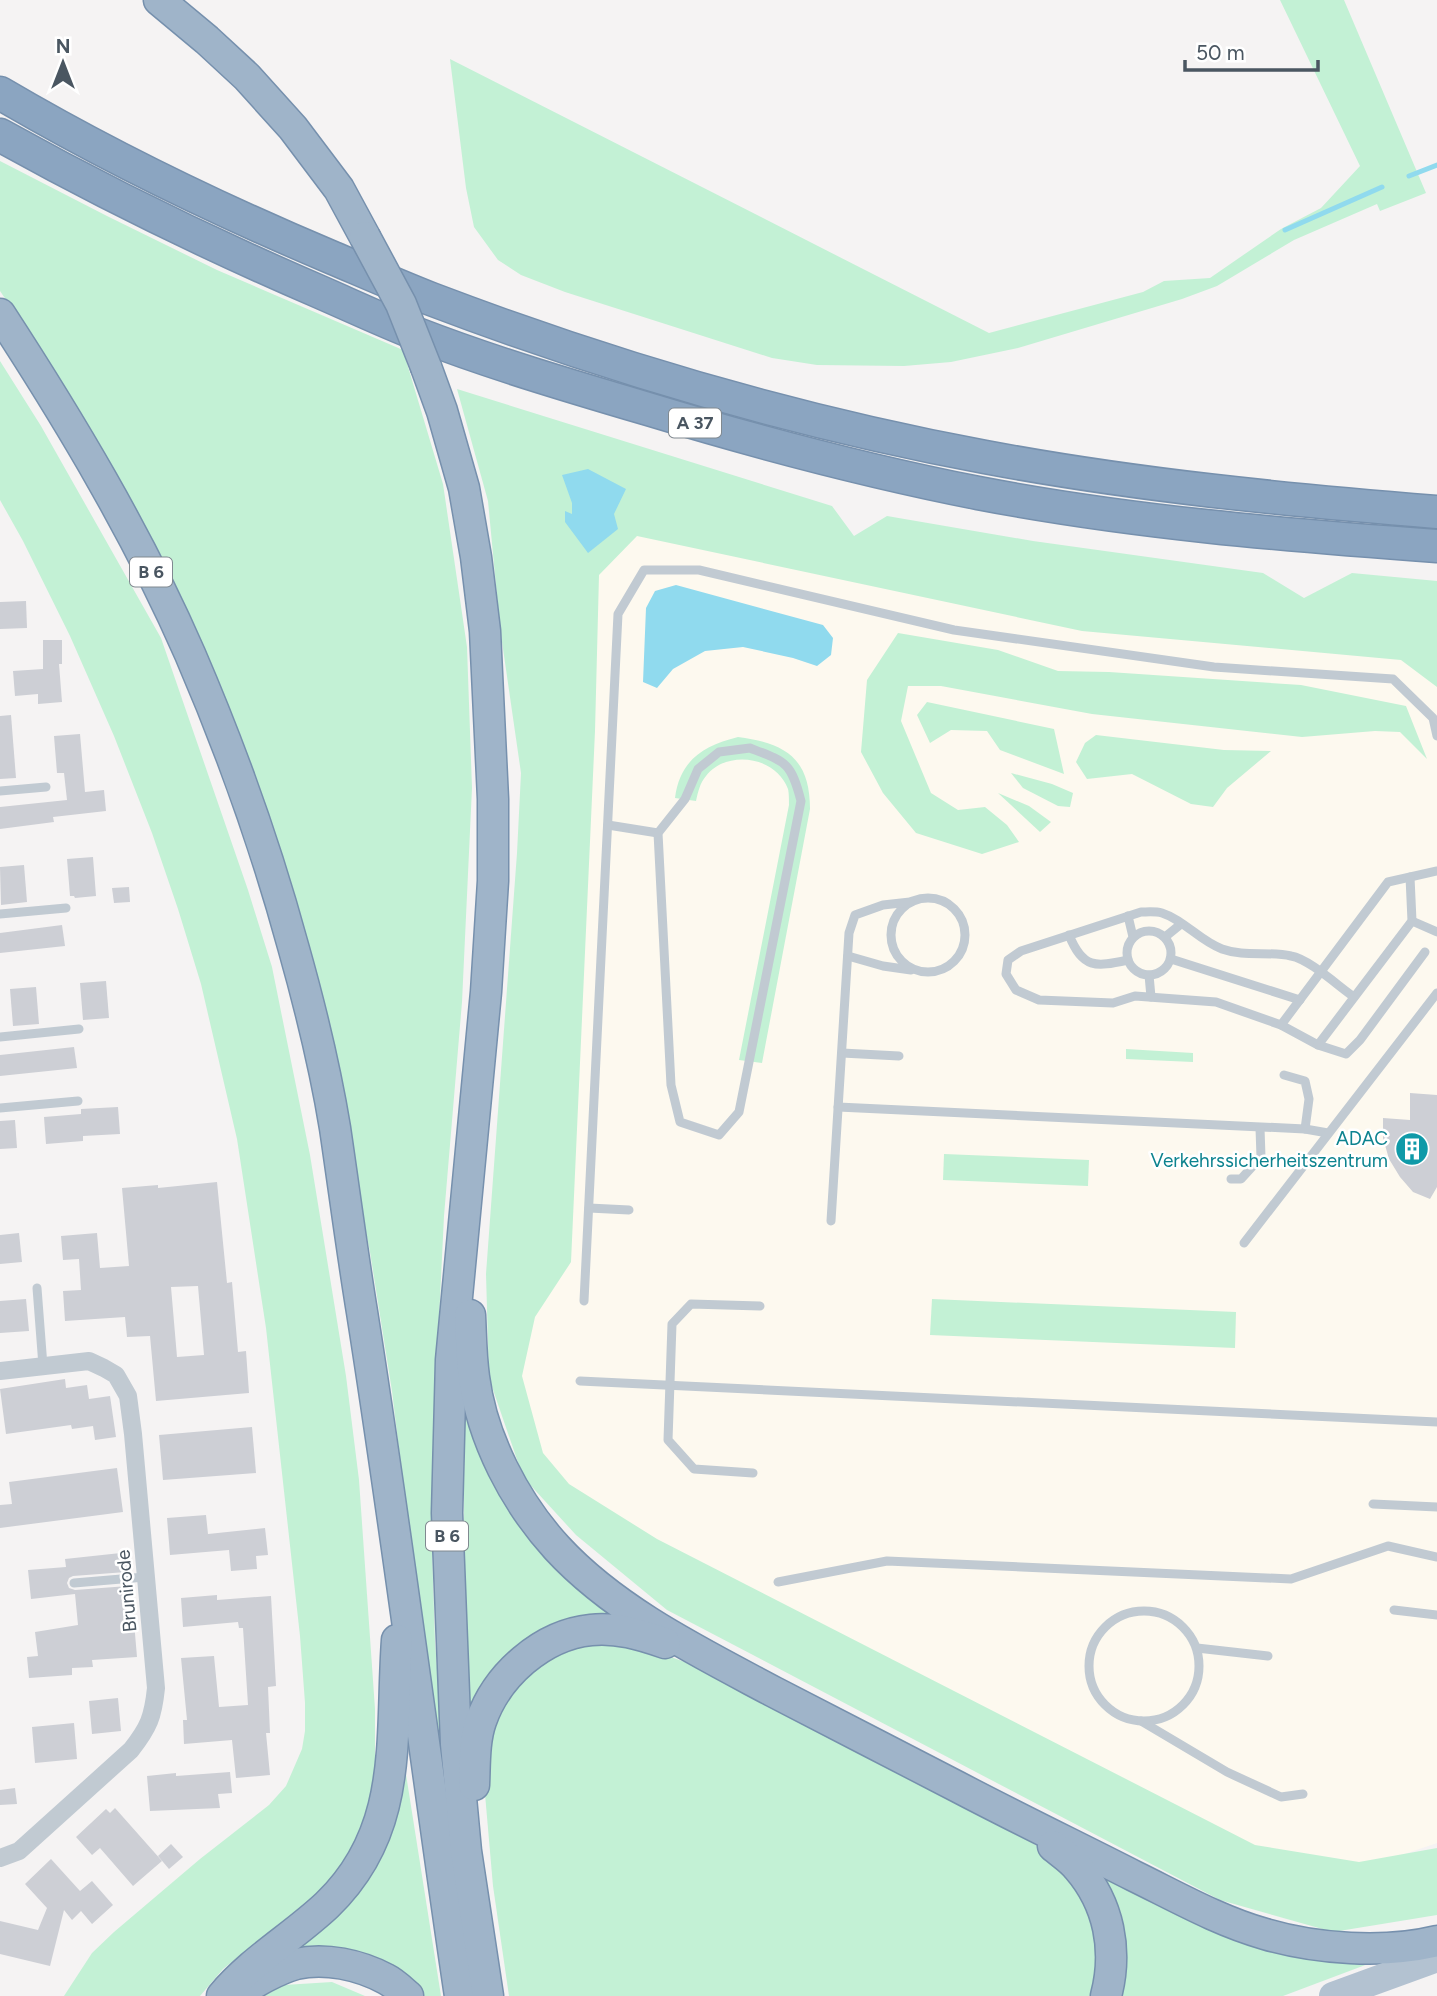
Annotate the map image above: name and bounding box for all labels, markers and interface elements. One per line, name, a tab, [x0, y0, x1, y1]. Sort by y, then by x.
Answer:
north arrow	[28, 28, 98, 98]
scale bar	[1185, 28, 1318, 72]
text: N	[56, 35, 70, 58]
text: 50 m	[1196, 40, 1245, 65]
road number: A 37	[669, 408, 721, 438]
road number: B 6	[130, 558, 172, 586]
place label: ADAC Verkehrssicherheitszentrum	[1151, 1127, 1388, 1172]
building icon: ADAC Verkehrssicherheitszentrum	[1393, 1130, 1431, 1168]
road number: B 6	[426, 1521, 468, 1550]
street label: Brunirode	[111, 1549, 142, 1633]

